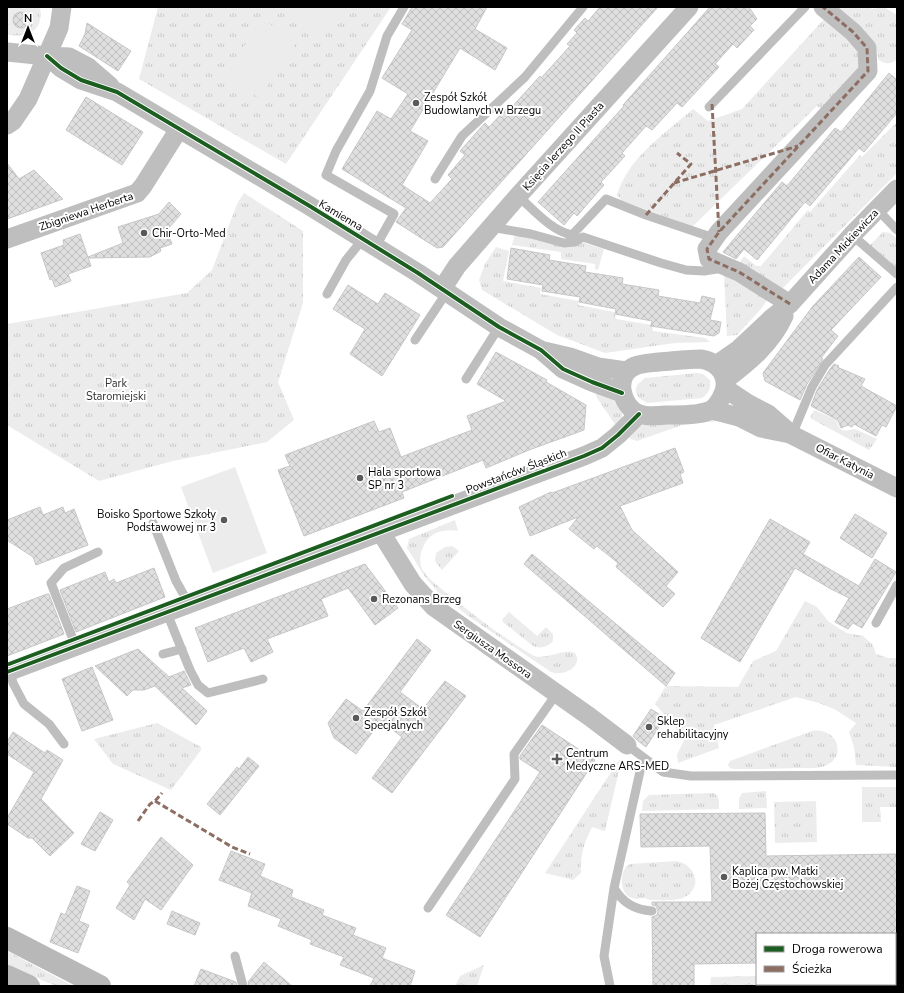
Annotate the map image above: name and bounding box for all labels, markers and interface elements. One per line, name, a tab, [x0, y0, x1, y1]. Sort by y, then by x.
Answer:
north arrow	[8, 8, 48, 48]
text: N	[24, 11, 32, 26]
place label: Zespół Szkół Budowlanych w Brzegu	[424, 90, 541, 118]
marker: Zespół Szkół Budowlanych w Brzegu	[411, 98, 421, 108]
street label: Księcia Jerzego II Piasta	[519, 98, 608, 194]
street label: Zbigniewa Herberta	[37, 188, 135, 235]
street label: Kamienna	[316, 196, 366, 235]
street label: Adama Mickiewicza	[805, 206, 882, 287]
place label: Chir-Orto-Med	[152, 226, 226, 241]
marker: Chir-Orto-Med	[139, 228, 149, 238]
park label: Park Staromiejski	[86, 376, 146, 404]
street label: Ofiar Katynia	[813, 440, 877, 483]
street label: Powstańców Śląskich	[463, 444, 569, 498]
place label: Hala sportowa SP nr 3	[368, 465, 441, 493]
marker: Hala sportowa SP nr 3	[355, 473, 365, 483]
place label: Boisko Sportowe Szkoły Podstawowej nr 3	[97, 507, 216, 535]
marker: Boisko Sportowe Szkoły Podstawowej nr 3	[219, 515, 229, 525]
place label: Rezonans Brzeg	[382, 592, 461, 607]
marker: Rezonans Brzeg	[369, 594, 379, 604]
street label: Sergiusza Mossora	[451, 617, 535, 682]
place label: Zespół Szkół Specjalnych	[364, 705, 427, 733]
marker: Zespół Szkół Specjalnych	[351, 713, 361, 723]
place label: Sklep rehabilitacyjny	[657, 714, 729, 742]
marker: Sklep rehabilitacyjny	[644, 722, 654, 732]
place label: Centrum Medyczne ARS-MED	[566, 746, 669, 774]
marker: Centrum Medyczne ARS-MED	[551, 753, 563, 765]
place label: Kaplica pw. Matki Bożej Częstochowskiej	[732, 864, 843, 892]
marker: Kaplica pw. Matki Bożej Częstochowskiej	[719, 872, 729, 882]
legend	[756, 933, 896, 985]
text: Droga rowerowa	[792, 941, 883, 957]
text: Ścieżka	[792, 961, 832, 977]

